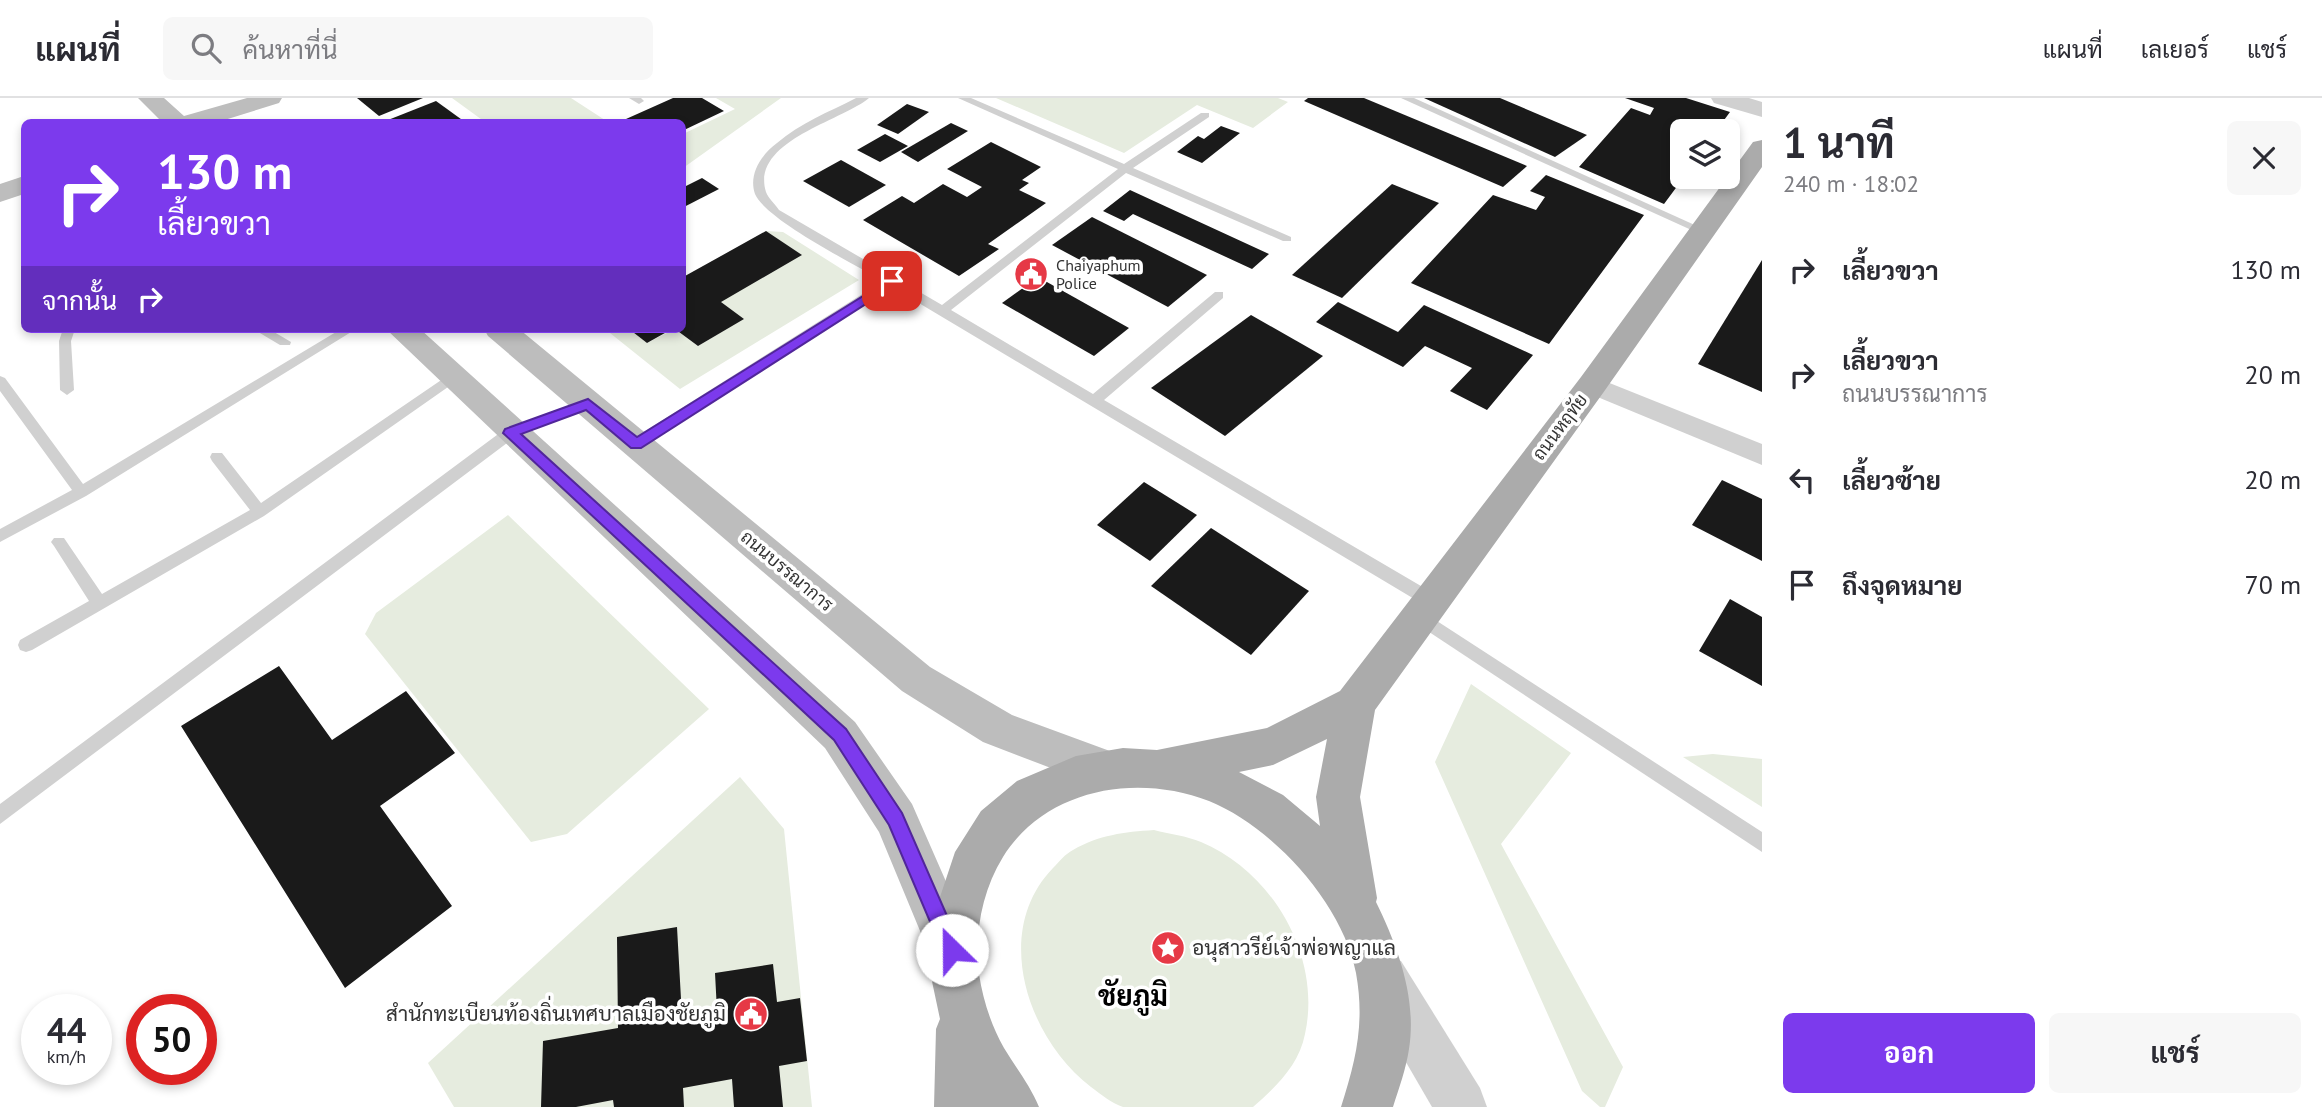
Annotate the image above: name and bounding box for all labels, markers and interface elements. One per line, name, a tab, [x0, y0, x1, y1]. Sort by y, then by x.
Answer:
search box	[163, 17, 653, 80]
text: แผนที่	[35, 27, 121, 70]
icon: search	[187, 29, 225, 67]
text: ค้นหาที่นี่	[243, 33, 338, 66]
text: แผนที่	[2043, 34, 2103, 65]
text: เลเยอร์	[2141, 34, 2209, 65]
text: แชร์	[2247, 34, 2287, 65]
text: 1 นาที	[1783, 115, 1895, 170]
map controls	[1670, 119, 1740, 189]
button: layers	[1670, 119, 1740, 189]
button: close	[2227, 121, 2301, 195]
text: 130 m	[157, 139, 292, 203]
icon: right	[42, 147, 133, 238]
text: 240 m · 18:02	[1783, 169, 1919, 198]
text: เลี้ยวขวา	[157, 202, 271, 244]
pin	[862, 251, 922, 311]
icon: right	[1783, 251, 1821, 289]
text: 130 m	[2230, 253, 2301, 286]
text: เลี้ยวขวา	[1842, 254, 1939, 287]
public building icon: Chaiyaphum Police	[1012, 255, 1050, 293]
place label: Chaiyaphum Police	[1056, 255, 1141, 293]
icon: arrive	[873, 262, 911, 300]
icon: right	[131, 280, 169, 318]
text: จากนั้น	[42, 284, 117, 317]
text: เลี้ยวขวา	[1842, 344, 1939, 377]
icon: right	[1783, 356, 1821, 394]
text: 20 m	[2245, 358, 2301, 391]
text: ถนนบรรณาการ	[1842, 379, 1988, 408]
street label: ถนนหฤทัย	[1527, 389, 1592, 465]
icon: left	[1783, 461, 1821, 499]
text: 20 m	[2245, 463, 2301, 496]
text: เลี้ยวซ้าย	[1842, 464, 1941, 497]
street label: ถนนบรรณาการ	[736, 525, 839, 616]
icon: arrive	[1783, 566, 1821, 604]
text: 70 m	[2245, 568, 2301, 601]
text: ถึงจุดหมาย	[1842, 569, 1963, 602]
position arrow	[915, 913, 989, 987]
place icon: อนุสาวรีย์เจ้าพ่อพญาแล	[1149, 929, 1187, 967]
place label: อนุสาวรีย์เจ้าพ่อพญาแล	[1192, 934, 1396, 962]
district label: ชัยภูมิ	[1098, 977, 1168, 1016]
speed limit sign: 50	[126, 994, 217, 1085]
place label: สำนักทะเบียนท้องถิ่นเทศบาลเมืองชัยภูมิ	[386, 995, 726, 1029]
public building icon: สำนักทะเบียนท้องถิ่นเทศบาลเมืองชัยภูมิ	[732, 995, 770, 1033]
text: 44	[47, 1007, 86, 1053]
button: ออก	[1783, 1013, 2035, 1093]
button: แชร์	[2049, 1013, 2301, 1093]
text: km/h	[47, 1045, 86, 1068]

